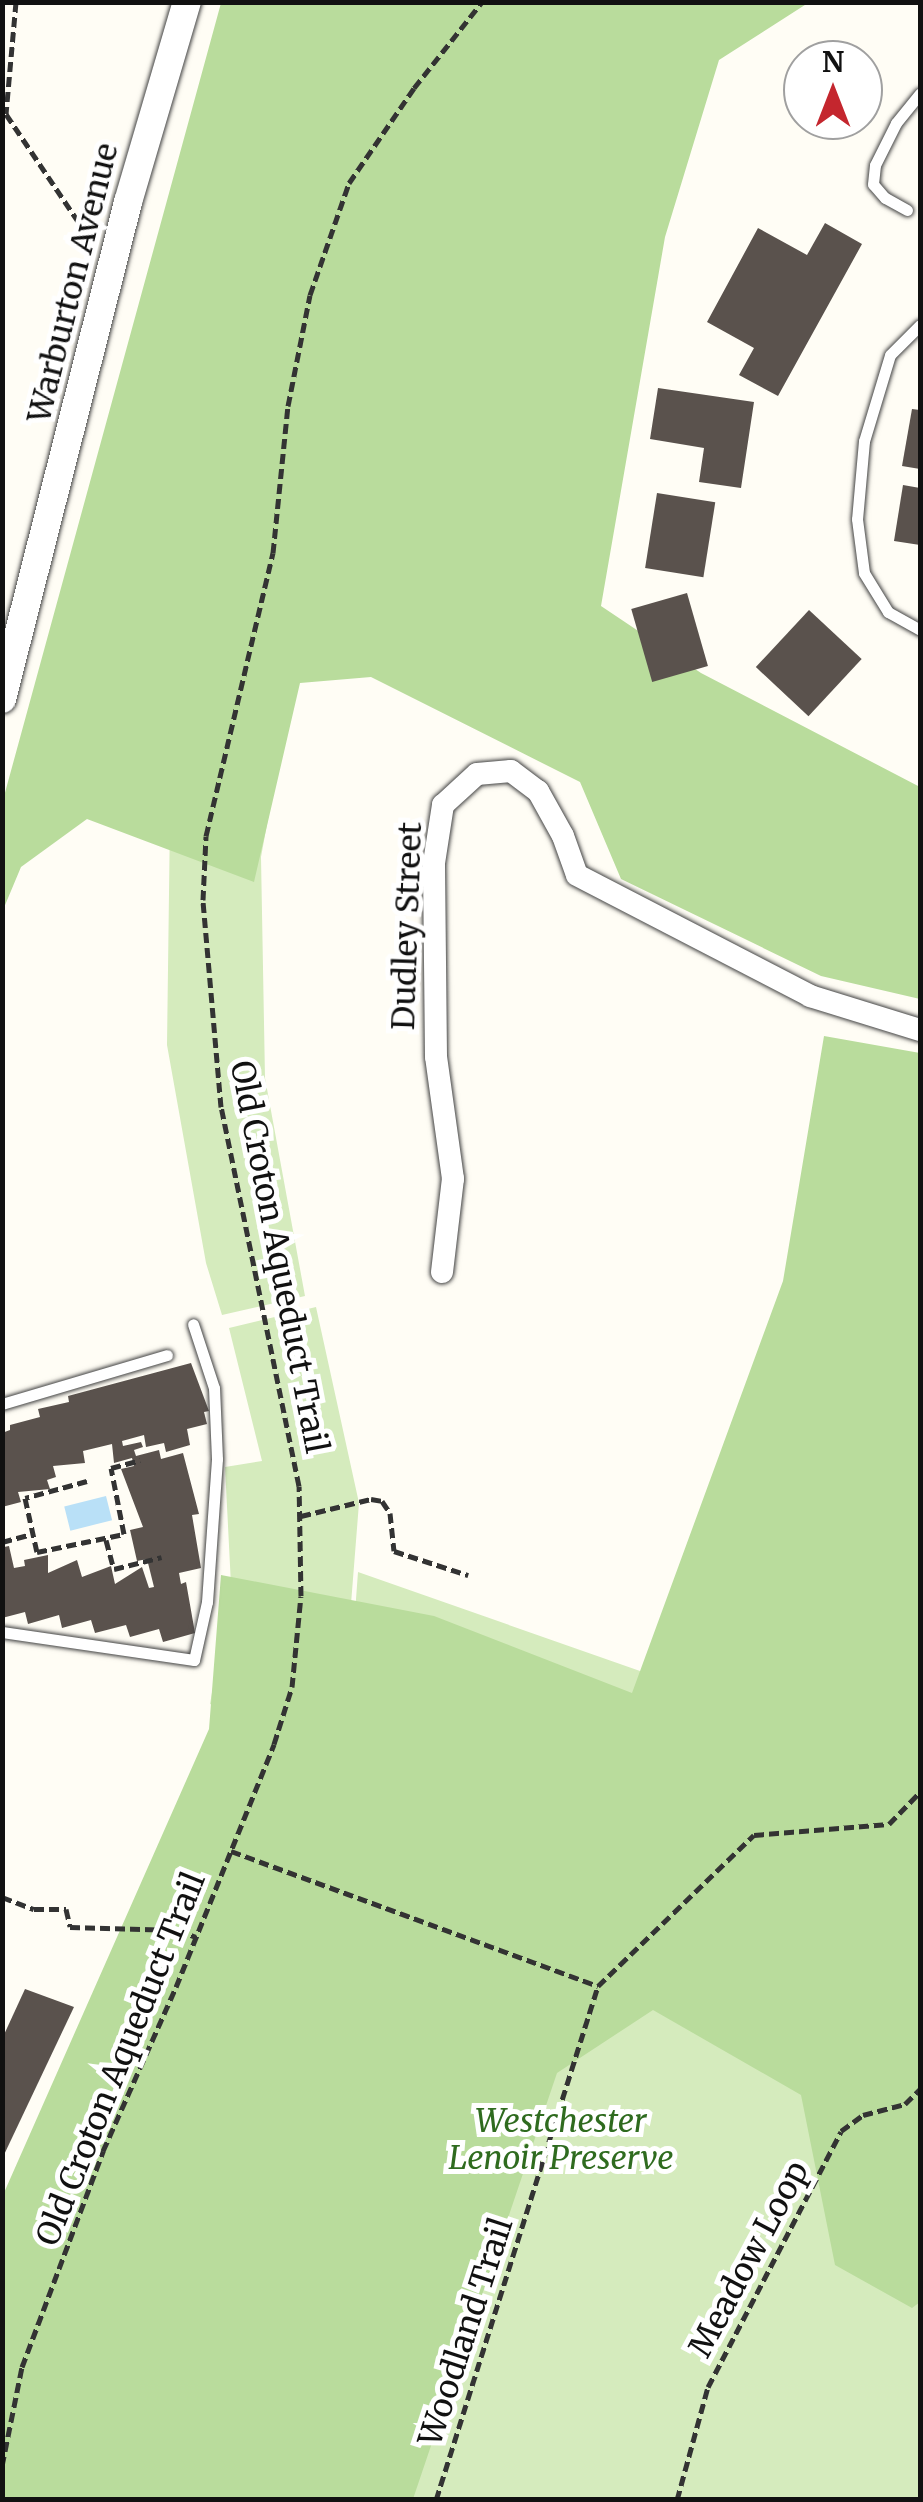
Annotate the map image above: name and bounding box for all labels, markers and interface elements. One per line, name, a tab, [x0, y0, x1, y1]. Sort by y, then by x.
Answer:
north arrow	[783, 40, 883, 140]
text: N	[822, 44, 844, 80]
street label: Warburton Avenue	[20, 139, 126, 427]
street label: Dudley Street	[384, 821, 430, 1031]
street label: Old Croton Aqueduct Trail	[222, 1058, 336, 1456]
street label: Old Croton Aqueduct Trail	[28, 1867, 214, 2251]
park label: Westchester Lenoir Preserve	[448, 2103, 674, 2178]
street label: Meadow Loop	[681, 2155, 817, 2363]
street label: Woodland Trail	[411, 2213, 521, 2451]

